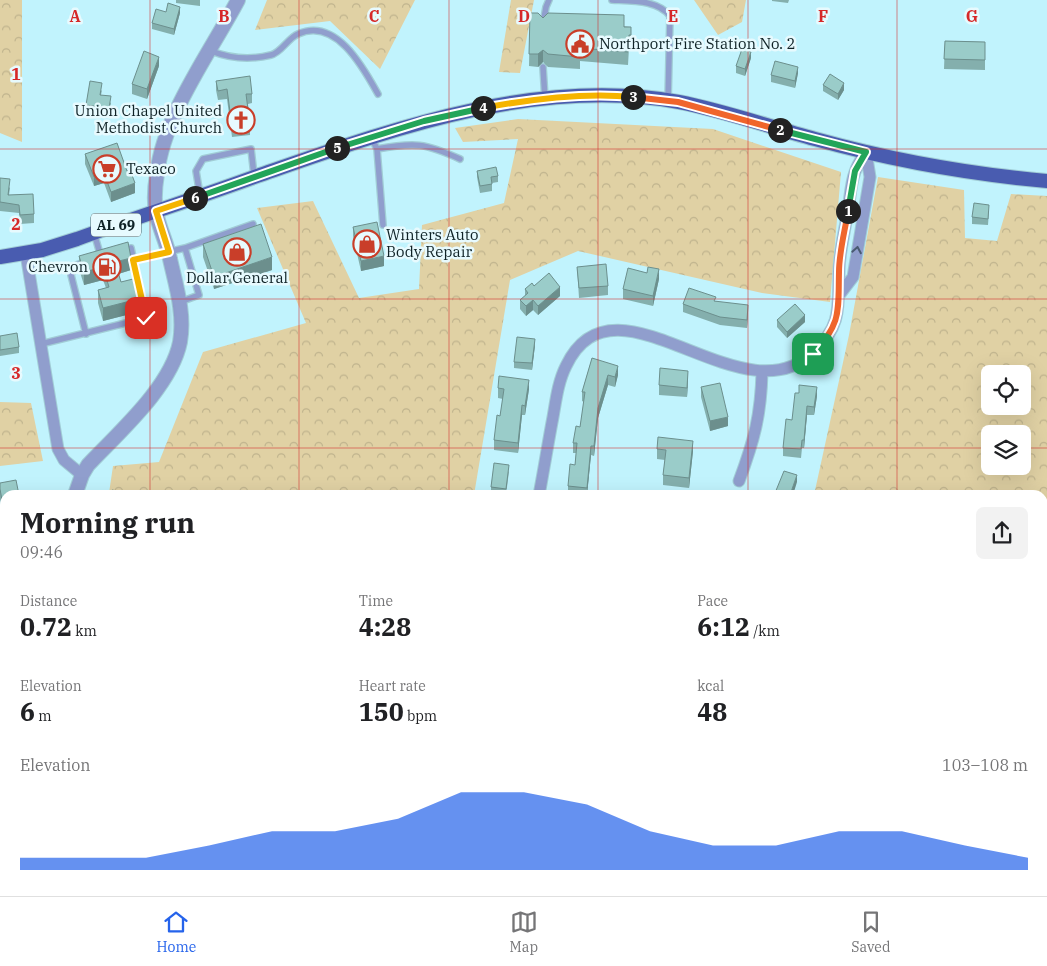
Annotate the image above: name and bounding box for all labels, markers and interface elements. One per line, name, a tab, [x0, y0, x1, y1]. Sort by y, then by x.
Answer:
text: A	[69, 6, 81, 26]
text: B	[218, 6, 230, 26]
text: C	[369, 6, 379, 26]
text: D	[518, 6, 530, 26]
text: E	[668, 6, 678, 26]
text: F	[818, 6, 828, 26]
text: G	[966, 6, 978, 26]
public building icon: Northport Fire Station No. 2	[565, 29, 595, 59]
place label: Northport Fire Station No. 2	[599, 34, 796, 53]
text: 1	[11, 64, 21, 84]
pin: 3	[620, 84, 646, 110]
text: 3	[629, 88, 638, 106]
pin: 4	[470, 96, 496, 120]
text: 4	[479, 99, 488, 117]
place label: Union Chapel United Methodist Church	[75, 101, 222, 137]
church icon: Union Chapel United Methodist Church	[226, 105, 256, 135]
pin: 2	[768, 118, 792, 142]
text: 2	[776, 121, 785, 139]
pin: 5	[324, 136, 350, 160]
text: 5	[333, 139, 342, 157]
supermarket icon: Texaco	[92, 154, 122, 184]
place label: Texaco	[126, 159, 176, 178]
pin: 6	[182, 186, 208, 210]
text: 6	[191, 189, 200, 207]
pin: 1	[836, 198, 860, 224]
text: 1	[844, 202, 853, 220]
text: 2	[11, 214, 21, 234]
road number: AL 69	[91, 214, 141, 236]
place label: Winters Auto Body Repair	[386, 225, 478, 261]
shop icon: Winters Auto Body Repair	[352, 229, 382, 259]
shop icon: Dollar General	[222, 237, 252, 267]
one-way arrow	[852, 246, 862, 255]
fuel station icon: Chevron	[92, 252, 122, 282]
place label: Chevron	[28, 257, 88, 276]
place label: Dollar General	[186, 268, 288, 287]
pin	[125, 297, 167, 339]
icon: check	[132, 304, 160, 332]
pin	[792, 333, 834, 375]
icon: arrive	[799, 340, 827, 368]
text: 3	[11, 363, 21, 383]
map controls	[981, 365, 1031, 475]
button: locate	[981, 365, 1031, 415]
button: layers	[981, 425, 1031, 475]
text: Morning run	[20, 504, 195, 541]
button: share	[976, 507, 1028, 559]
text: 09:46	[20, 542, 63, 562]
text: Distance	[20, 592, 77, 610]
text: Time	[359, 592, 393, 610]
text: Pace	[697, 592, 728, 610]
text: 0.72	[20, 610, 72, 643]
text: 4:28	[359, 610, 411, 643]
text: 6:12	[697, 610, 750, 643]
text: km	[72, 622, 97, 640]
text: /km	[750, 622, 780, 640]
text: Elevation	[20, 677, 82, 695]
text: Heart rate	[359, 677, 426, 695]
text: kcal	[697, 677, 724, 695]
text: 6	[20, 695, 35, 728]
text: 150	[359, 695, 404, 728]
text: 48	[697, 695, 727, 728]
text: m	[35, 707, 52, 725]
text: bpm	[404, 707, 437, 725]
text: Elevation	[20, 755, 90, 775]
text: 103–108 m	[942, 755, 1028, 775]
tab: Home	[157, 908, 196, 956]
tab: Map	[510, 908, 538, 956]
tab: Saved	[851, 908, 890, 956]

